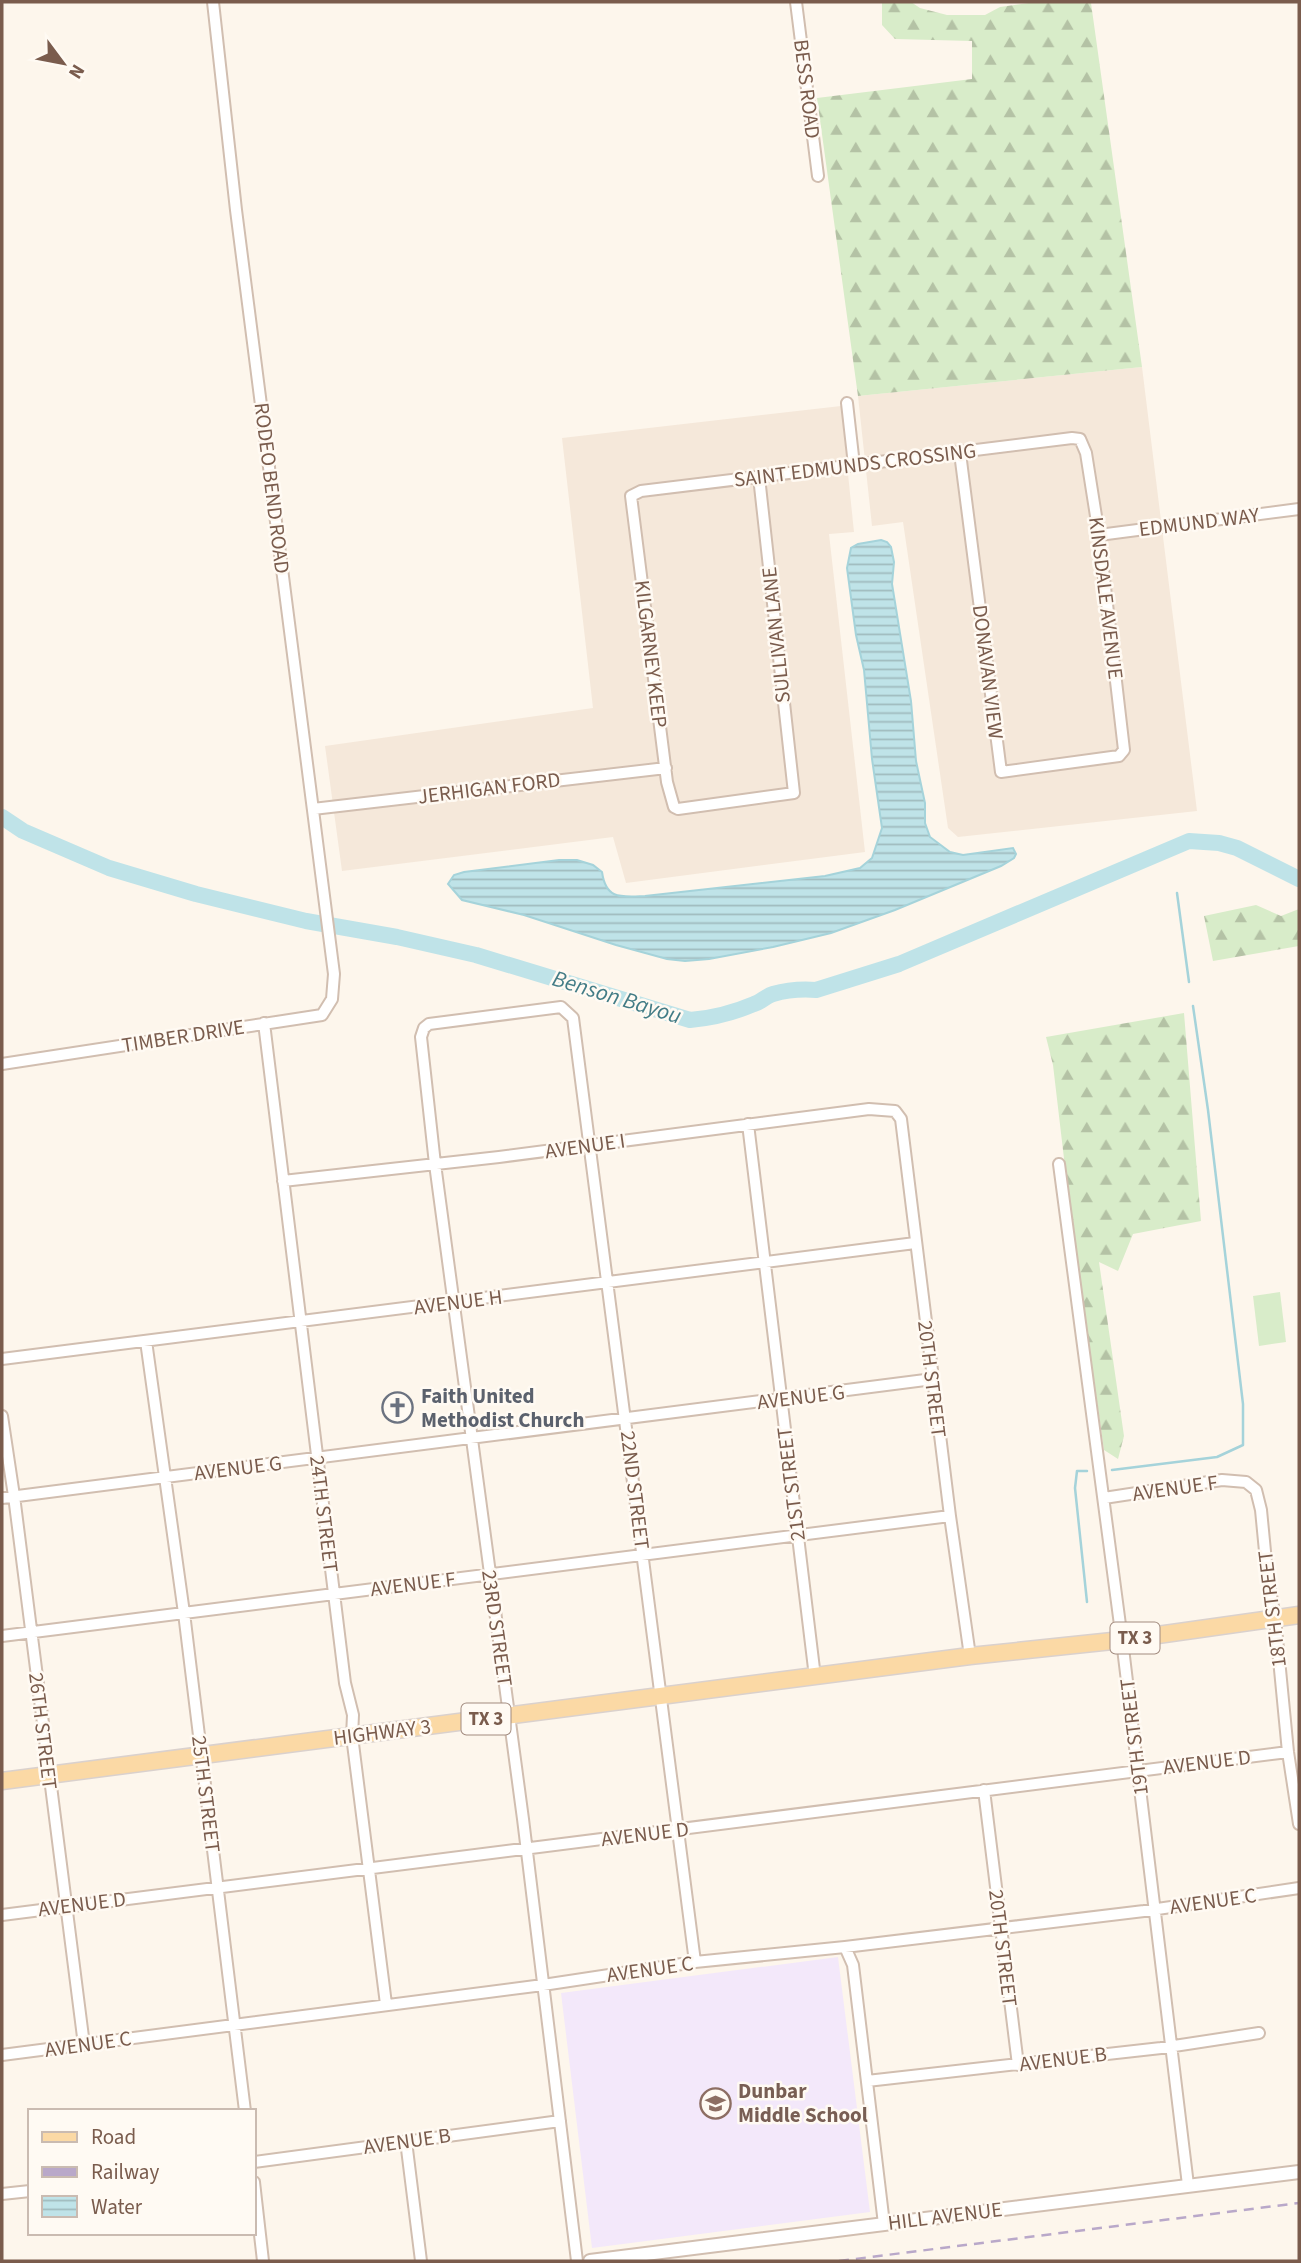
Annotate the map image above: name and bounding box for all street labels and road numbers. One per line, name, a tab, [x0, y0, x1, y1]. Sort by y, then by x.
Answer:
street label: BESS ROAD	[786, 38, 828, 140]
street label: RODEO BEND ROAD	[247, 401, 297, 575]
street label: SAINT EDMUNDS CROSSING	[732, 435, 978, 495]
street label: EDMUND WAY	[1137, 500, 1262, 544]
street label: KINSDALE AVENUE	[1081, 515, 1131, 681]
street label: SULLIVAN LANE	[754, 565, 798, 705]
street label: KILGARNEY KEEP	[627, 578, 675, 730]
street label: DONAVAN VIEW	[965, 603, 1011, 741]
street label: JERHIGAN FORD	[416, 764, 562, 812]
street label: TIMBER DRIVE	[119, 1011, 247, 1061]
street label: AVENUE I	[543, 1126, 627, 1166]
street label: AVENUE H	[412, 1282, 504, 1322]
street label: 20TH STREET	[910, 1319, 954, 1439]
street label: AVENUE G	[755, 1377, 847, 1417]
street label: 21ST STREET	[769, 1425, 813, 1543]
street label: 22ND STREET	[613, 1429, 657, 1551]
street label: AVENUE G	[192, 1448, 284, 1488]
street label: 24TH STREET	[302, 1454, 346, 1574]
street label: AVENUE F	[1130, 1467, 1220, 1509]
street label: 18TH STREET	[1250, 1549, 1294, 1669]
street label: AVENUE F	[369, 1564, 457, 1604]
street label: 23RD STREET	[474, 1568, 520, 1688]
road number: TX 3	[1110, 1622, 1160, 1654]
street label: 26TH STREET	[21, 1671, 65, 1791]
street label: 19TH STREET	[1112, 1677, 1156, 1797]
road number: TX 3	[462, 1704, 510, 1735]
street label: HIGHWAY 3	[331, 1711, 433, 1753]
street label: 25TH STREET	[184, 1734, 228, 1854]
street label: AVENUE D	[1161, 1742, 1253, 1782]
street label: AVENUE D	[599, 1814, 691, 1854]
street label: AVENUE C	[1168, 1880, 1258, 1922]
street label: AVENUE D	[36, 1884, 128, 1924]
street label: 20TH STREET	[981, 1888, 1025, 2008]
street label: AVENUE C	[605, 1948, 695, 1990]
street label: AVENUE C	[43, 2023, 133, 2065]
street label: AVENUE B	[1018, 2039, 1108, 2079]
street label: AVENUE B	[361, 2120, 453, 2162]
street label: HILL AVENUE	[886, 2194, 1004, 2238]

